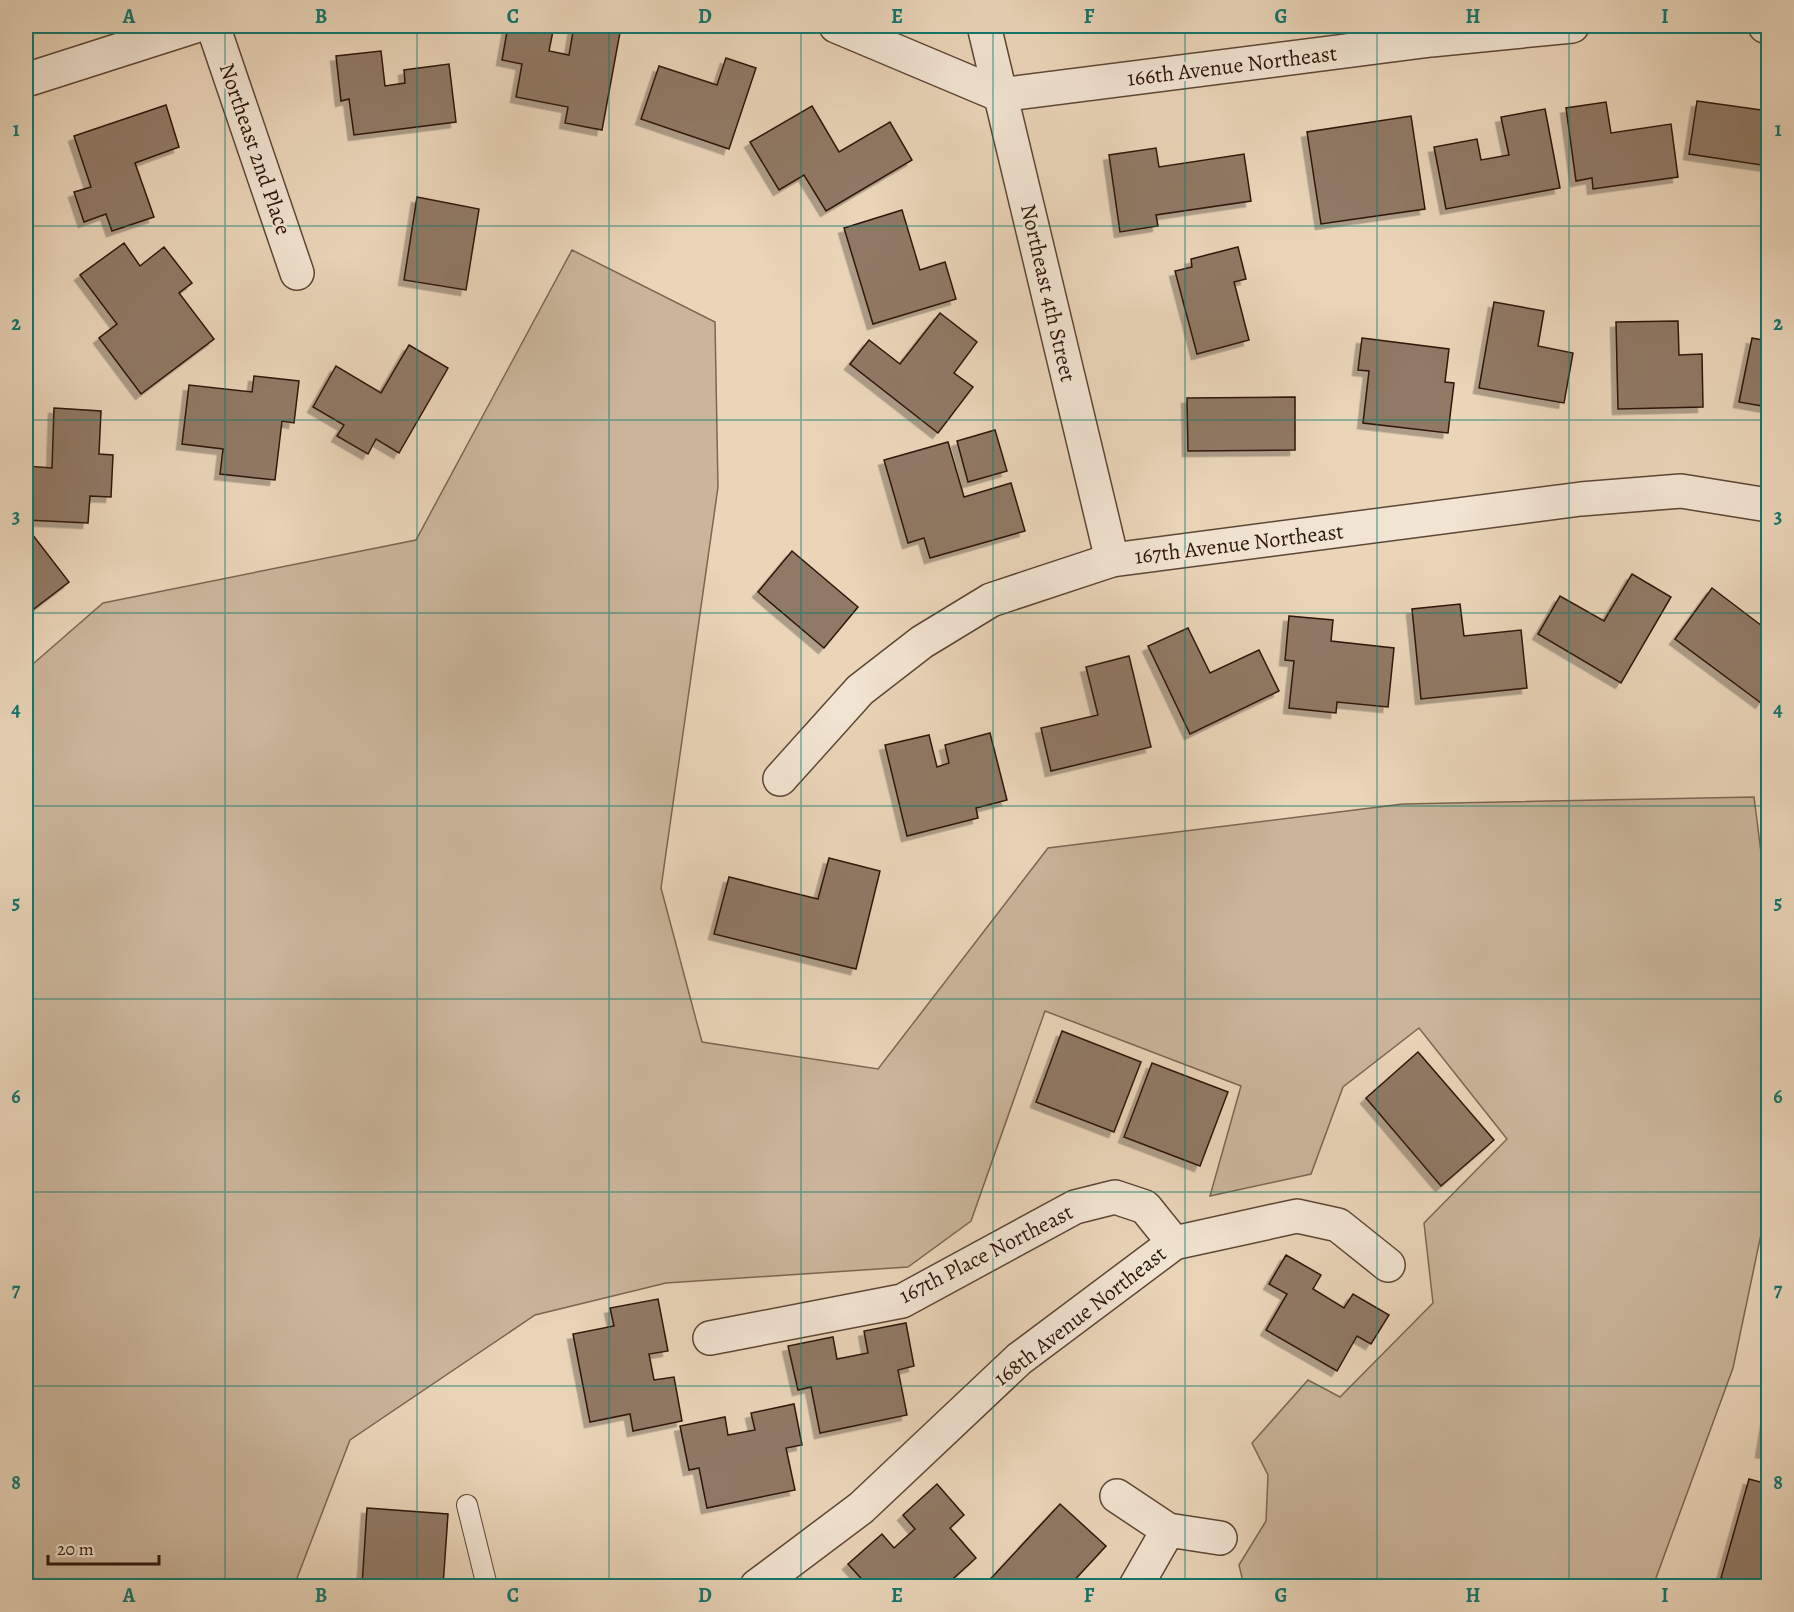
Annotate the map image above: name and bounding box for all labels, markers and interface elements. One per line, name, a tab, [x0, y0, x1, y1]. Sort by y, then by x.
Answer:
text: A	[122, 3, 136, 30]
text: B	[315, 3, 327, 30]
text: C	[507, 3, 519, 30]
text: D	[698, 3, 712, 30]
text: E	[891, 3, 903, 30]
text: F	[1084, 3, 1095, 30]
text: G	[1274, 3, 1288, 30]
text: H	[1466, 3, 1481, 30]
text: I	[1661, 3, 1669, 30]
street label: 166th Avenue Northeast	[1125, 38, 1339, 94]
street label: Northeast 2nd Place	[212, 59, 298, 239]
text: 1	[12, 116, 20, 143]
text: 1	[1774, 116, 1782, 143]
street label: Northeast 4th Street	[1013, 201, 1083, 385]
text: 2	[11, 310, 21, 337]
text: 2	[1773, 310, 1783, 337]
text: 3	[12, 503, 20, 530]
text: 3	[1774, 503, 1782, 530]
street label: 167th Avenue Northeast	[1133, 516, 1345, 572]
text: 4	[11, 696, 21, 723]
text: 4	[1773, 696, 1783, 723]
text: 5	[12, 889, 20, 916]
text: 5	[1774, 889, 1782, 916]
text: 6	[11, 1083, 21, 1110]
text: 6	[1773, 1083, 1783, 1110]
street label: 167th Place Northeast	[894, 1197, 1078, 1311]
street label: 168th Avenue Northeast	[987, 1239, 1173, 1393]
text: 7	[12, 1276, 21, 1303]
text: 7	[1774, 1276, 1783, 1303]
text: 8	[11, 1469, 21, 1496]
text: 8	[1773, 1469, 1783, 1496]
scale bar	[48, 1528, 159, 1566]
text: 20 m	[57, 1537, 94, 1561]
text: A	[122, 1582, 136, 1609]
text: B	[315, 1582, 327, 1609]
text: C	[507, 1582, 519, 1609]
text: D	[698, 1582, 712, 1609]
text: E	[891, 1582, 903, 1609]
text: F	[1084, 1582, 1095, 1609]
text: G	[1274, 1582, 1288, 1609]
text: H	[1466, 1582, 1481, 1609]
text: I	[1661, 1582, 1669, 1609]

